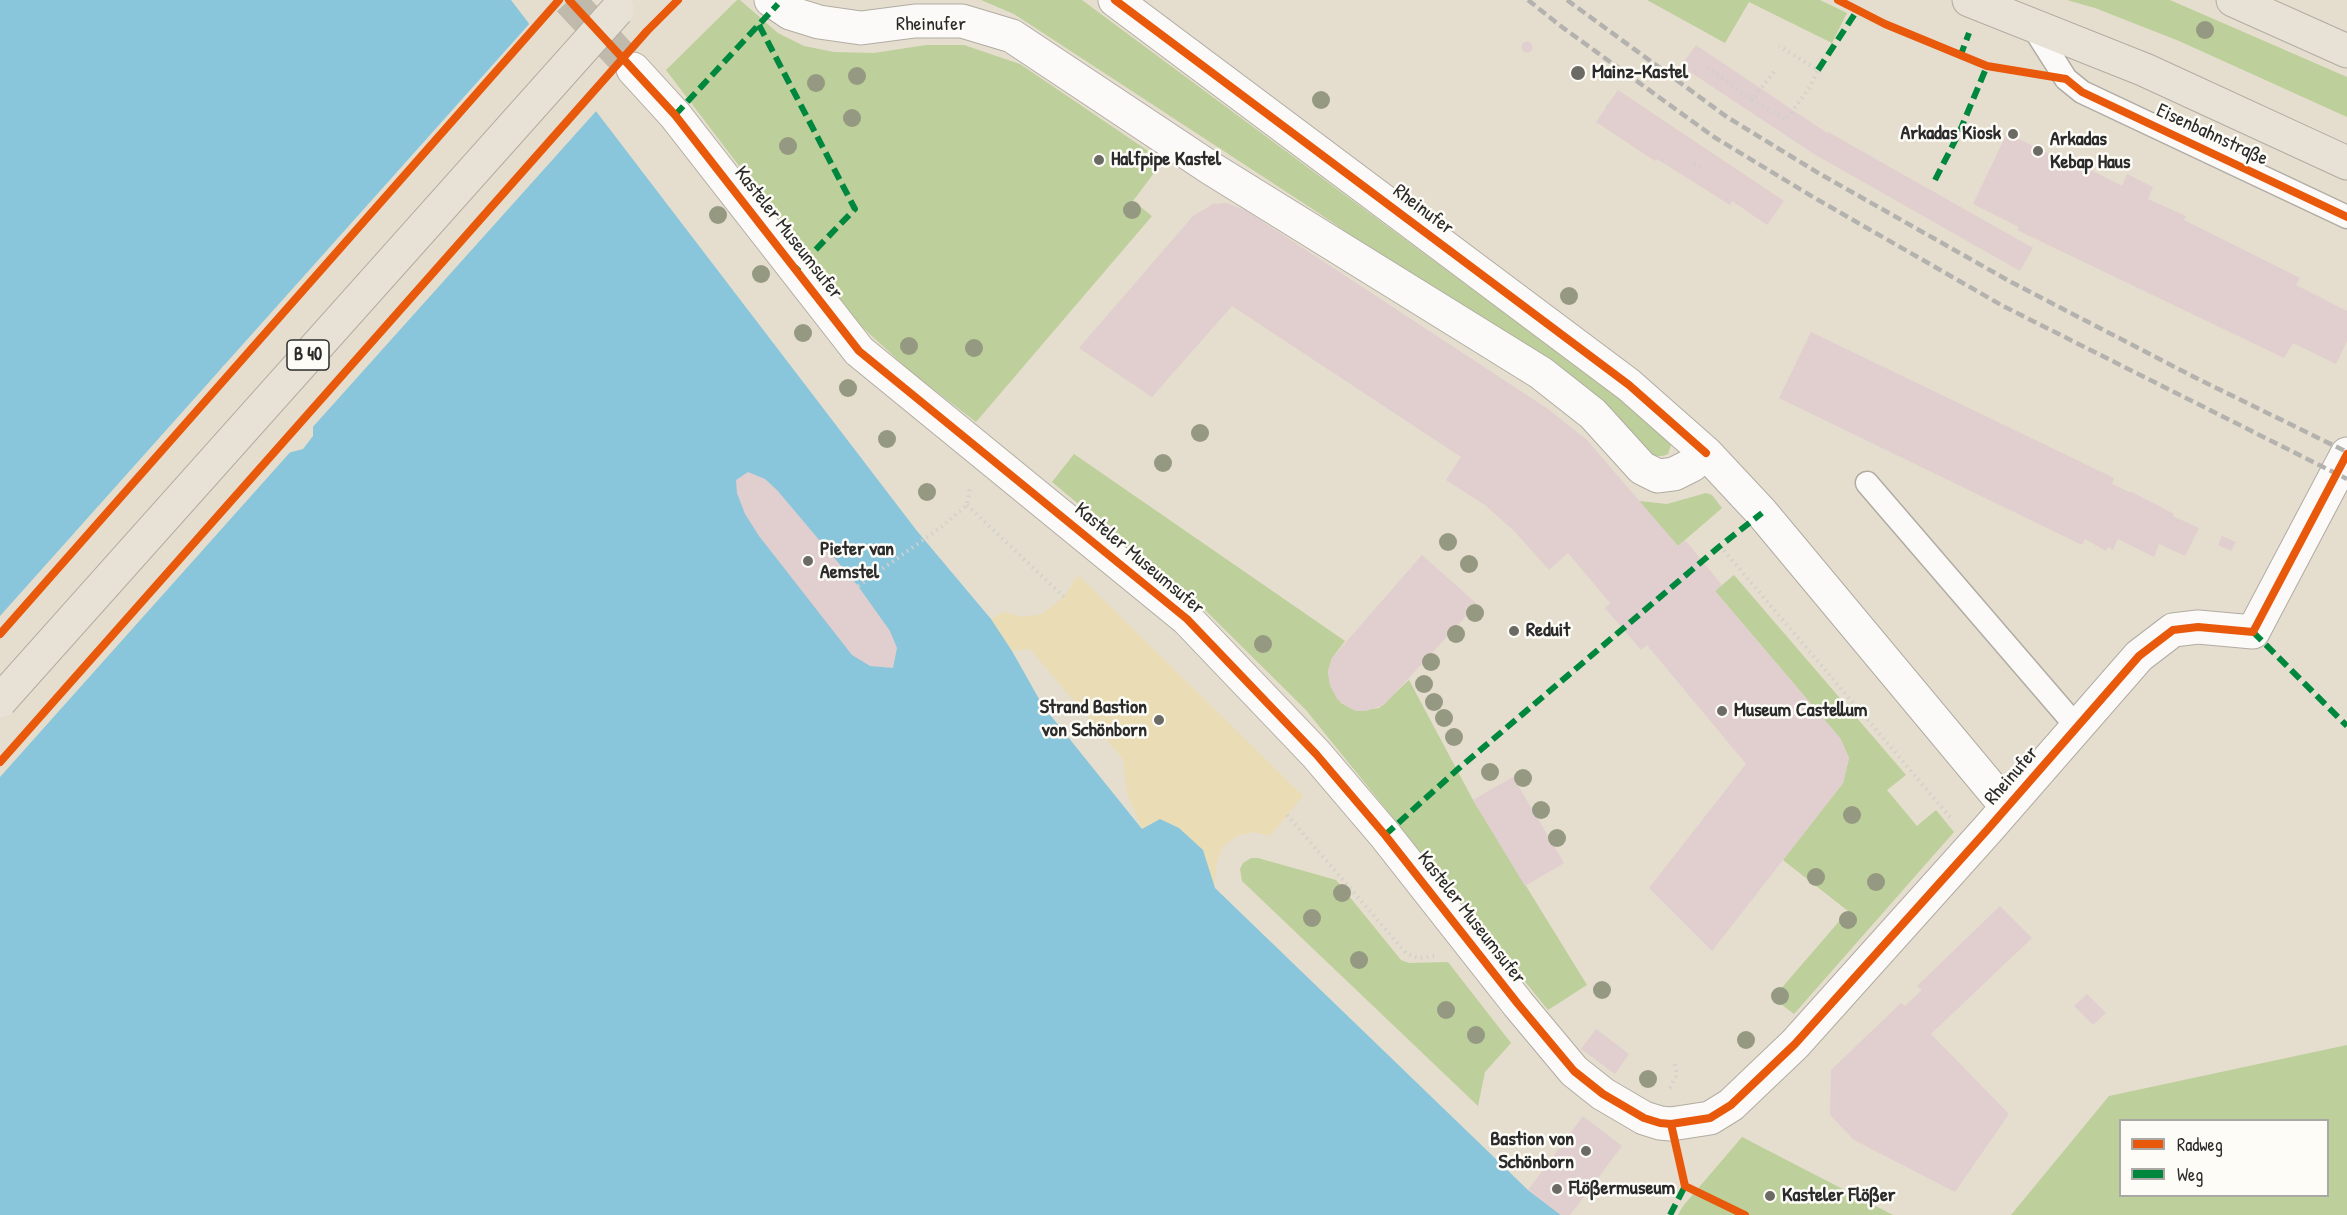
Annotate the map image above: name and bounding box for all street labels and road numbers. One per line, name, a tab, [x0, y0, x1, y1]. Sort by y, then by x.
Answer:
street label: Rheinufer	[896, 13, 966, 37]
street label: Eisenbahnstraße	[2152, 99, 2272, 171]
street label: Kasteler Museumsufer	[729, 162, 847, 304]
street label: Rheinufer	[1388, 179, 1458, 241]
road number: B 40	[287, 340, 329, 370]
street label: Kasteler Museumsufer	[1069, 498, 1209, 620]
street label: Rheinufer	[1980, 742, 2044, 810]
street label: Kasteler Museumsufer	[1412, 847, 1530, 989]

